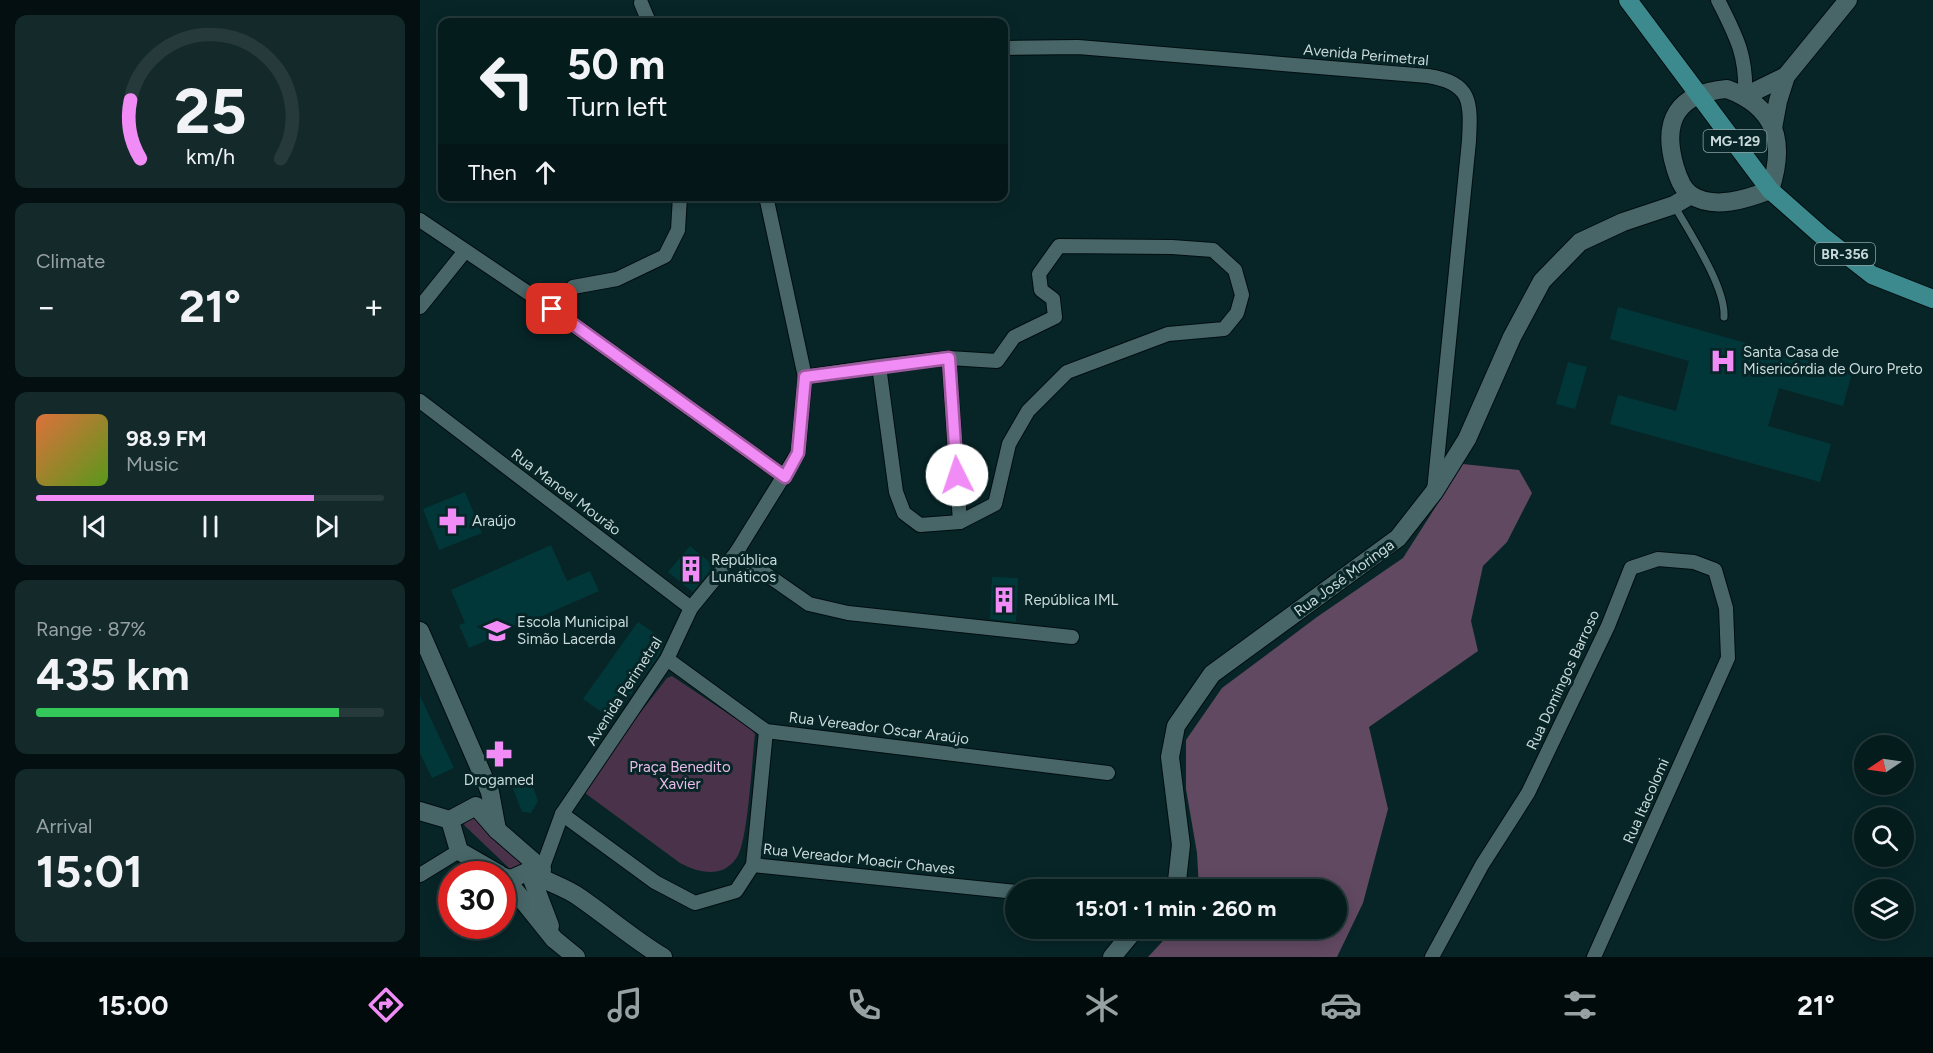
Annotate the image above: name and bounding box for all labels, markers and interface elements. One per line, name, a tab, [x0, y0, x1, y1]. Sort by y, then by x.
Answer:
text: 50 m	[567, 39, 665, 90]
street label: Avenida Perimetral	[1303, 41, 1429, 69]
icon: left	[468, 42, 546, 120]
text: 25	[174, 74, 246, 149]
text: Turn left	[567, 90, 667, 123]
road number: MG-129	[1704, 130, 1766, 152]
text: km/h	[186, 144, 234, 169]
icon: ahead	[529, 156, 562, 189]
text: Then	[468, 159, 517, 186]
road number: BR-356	[1815, 243, 1875, 265]
text: Climate	[36, 249, 105, 273]
text: 21°	[179, 279, 241, 333]
pin	[526, 283, 577, 334]
text: −	[36, 287, 57, 326]
text: +	[363, 287, 384, 326]
icon: arrive	[535, 292, 568, 325]
place label: Santa Casa de Misericórdia de Ouro Preto	[1743, 343, 1923, 378]
hospital icon: Santa Casa de Misericórdia de Ouro Preto	[1708, 346, 1738, 376]
text: 98.9 FM	[126, 425, 207, 452]
position arrow	[925, 443, 989, 507]
street label: Rua Manoel Mourão	[508, 445, 625, 539]
text: Music	[126, 452, 179, 476]
pharmacy icon: Araújo	[437, 506, 467, 536]
icon: previous	[78, 510, 111, 543]
icon: pause	[194, 510, 227, 543]
icon: next	[310, 510, 343, 543]
place label: Araújo	[472, 512, 516, 530]
street label: Rua José Moringa	[1290, 536, 1398, 620]
place label: República Lunáticos	[711, 551, 777, 586]
building icon: República Lunáticos	[676, 554, 706, 584]
building icon: República IML	[989, 585, 1019, 615]
place label: República IML	[1024, 591, 1119, 609]
street label: Rua Domingos Barroso	[1523, 607, 1603, 753]
place label: Escola Municipal Simão Lacerda	[517, 613, 629, 648]
school or university icon: Escola Municipal Simão Lacerda	[482, 616, 512, 646]
text: Range · 87%	[36, 617, 146, 641]
street label: Avenida Perimetral	[582, 633, 666, 749]
text: 435 km	[36, 647, 190, 701]
street label: Rua Vereador Oscar Araújo	[788, 708, 970, 748]
north arrow	[1854, 735, 1914, 795]
map controls	[1854, 735, 1914, 939]
pharmacy icon: Drogamed	[484, 739, 514, 769]
street label: Rua Itacolomi	[1619, 756, 1673, 846]
park label: Praça Benedito Xavier	[629, 758, 731, 793]
place label: Drogamed	[464, 771, 534, 789]
button: search	[1854, 807, 1914, 867]
text: Arrival	[36, 814, 92, 838]
street label: Rua Vereador Moacir Chaves	[762, 840, 956, 878]
text: 15:01	[36, 844, 143, 898]
speed limit sign: 30	[438, 861, 516, 939]
button: layers	[1854, 879, 1914, 939]
text: 15:01 · 1 min · 260 m	[1076, 895, 1276, 922]
icon: directions	[365, 984, 407, 1026]
icon: music	[604, 984, 646, 1026]
icon: phone	[843, 984, 885, 1026]
icon: climate	[1081, 984, 1123, 1026]
icon: car	[1320, 984, 1362, 1026]
icon: filters	[1559, 984, 1601, 1026]
text: 15:00	[98, 989, 169, 1022]
text: 21°	[1797, 989, 1835, 1022]

